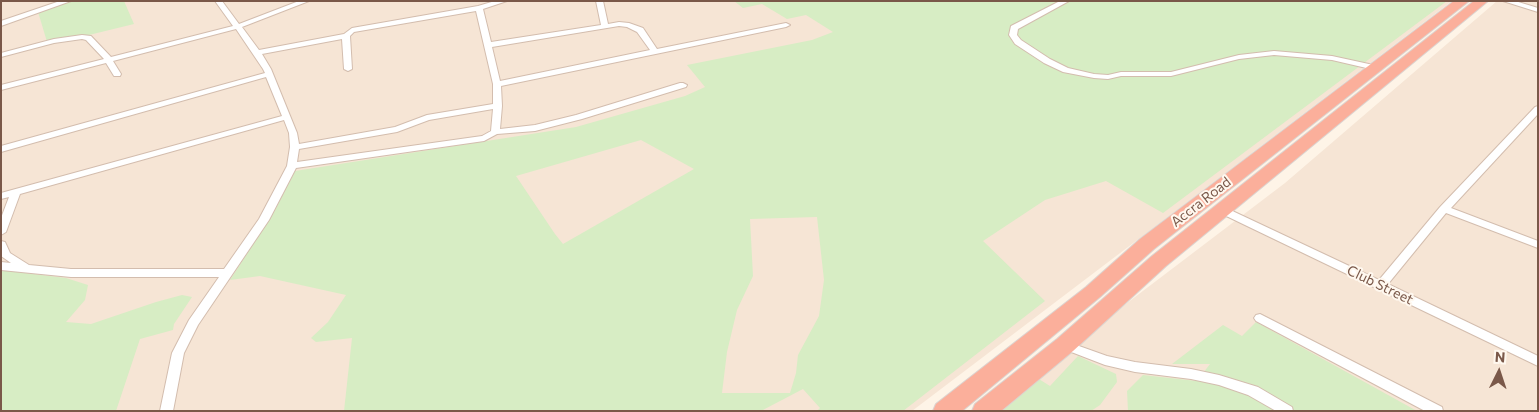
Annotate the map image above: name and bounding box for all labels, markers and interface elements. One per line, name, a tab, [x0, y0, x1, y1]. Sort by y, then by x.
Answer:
street label: Accra Road	[1168, 173, 1234, 231]
street label: Club Street	[1344, 262, 1416, 308]
north arrow	[1474, 347, 1524, 397]
text: N	[1494, 348, 1506, 365]

